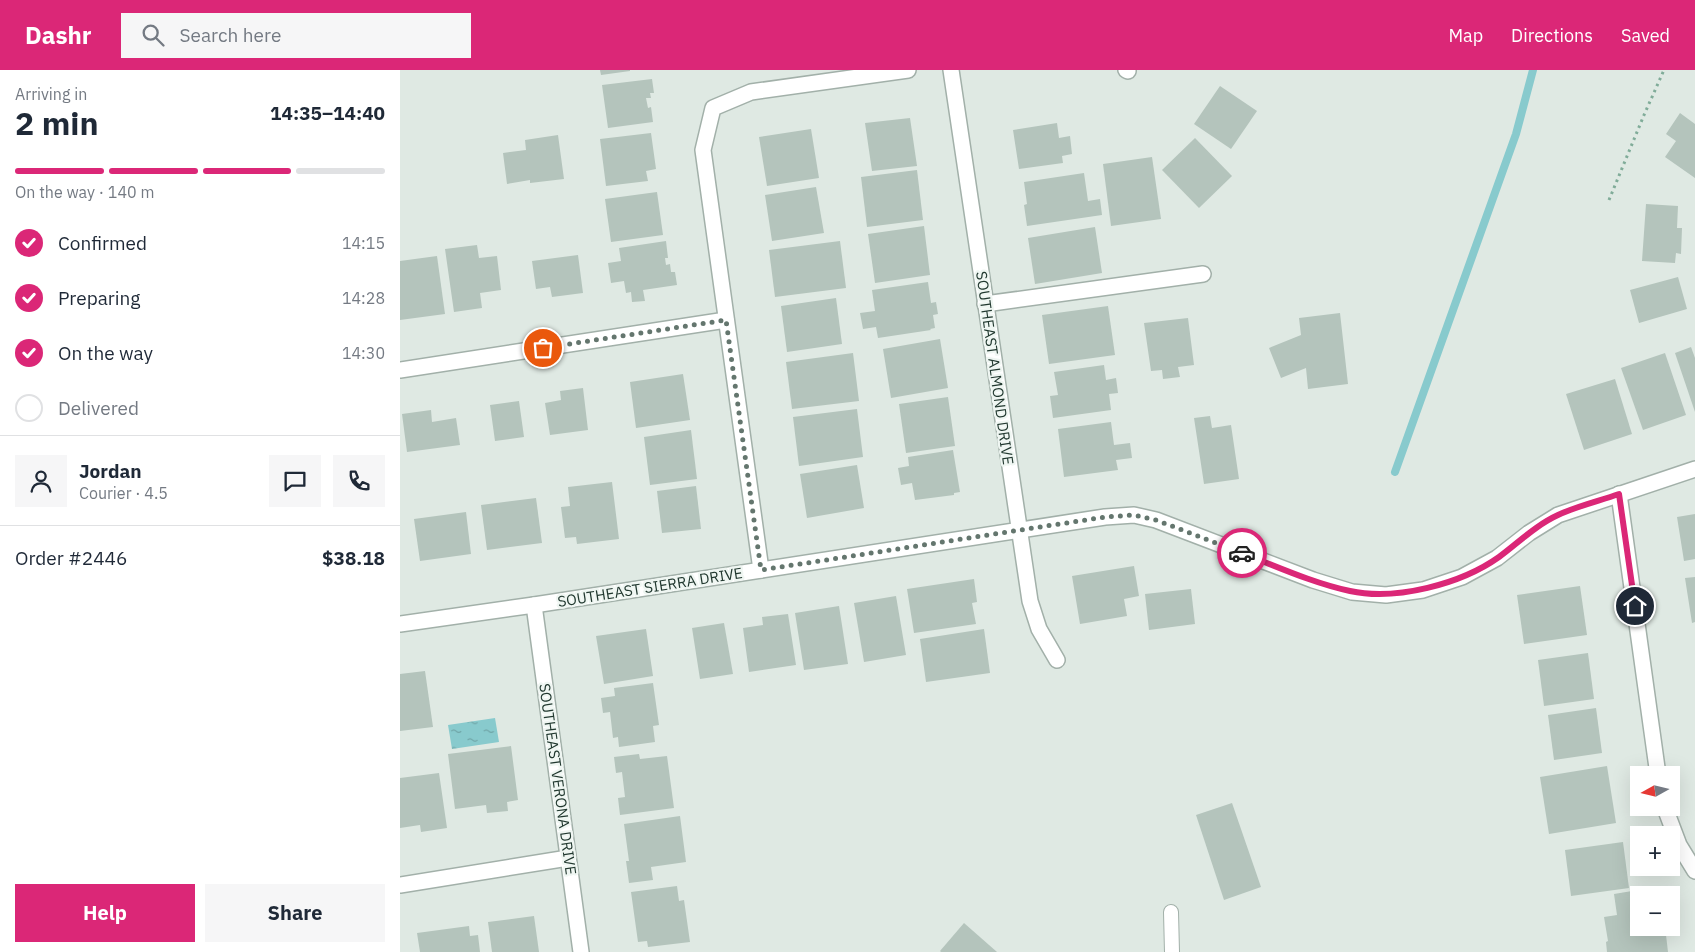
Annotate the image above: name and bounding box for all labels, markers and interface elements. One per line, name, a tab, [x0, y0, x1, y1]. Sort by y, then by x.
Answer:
search box	[121, 13, 471, 58]
text: Dashr	[25, 19, 91, 51]
icon: search	[139, 21, 167, 49]
text: Search here	[179, 23, 281, 47]
text: Map	[1448, 24, 1483, 47]
text: Directions	[1511, 24, 1593, 47]
text: Saved	[1621, 24, 1670, 47]
text: Arriving in	[15, 84, 87, 104]
text: 14:35–14:40	[270, 101, 385, 125]
text: 2 min	[15, 102, 99, 144]
text: On the way · 140 m	[15, 182, 154, 202]
icon: check	[15, 229, 43, 257]
text: Confirmed	[58, 231, 147, 255]
text: 14:15	[342, 233, 385, 253]
street label: SOUTHEAST ALMOND DRIVE	[972, 270, 1018, 466]
icon: check	[15, 284, 43, 312]
text: Preparing	[58, 286, 140, 310]
text: 14:28	[342, 288, 385, 308]
pin	[522, 327, 564, 369]
icon: bag	[529, 334, 557, 362]
icon: check	[15, 339, 43, 367]
text: On the way	[58, 341, 153, 365]
text: 14:30	[342, 343, 385, 363]
text: Delivered	[58, 396, 139, 420]
button: person	[15, 455, 67, 507]
button: chat	[269, 455, 321, 507]
button: phone	[333, 455, 385, 507]
text: Jordan	[79, 459, 142, 483]
text: Courier · 4.5	[79, 483, 168, 503]
courier	[1217, 528, 1267, 578]
icon: car	[1228, 539, 1256, 567]
text: Order #2446	[15, 546, 127, 570]
text: $38.18	[322, 546, 385, 570]
street label: SOUTHEAST SIERRA DRIVE	[556, 563, 744, 611]
pin	[1614, 585, 1656, 627]
icon: home	[1621, 592, 1649, 620]
street label: SOUTHEAST VERONA DRIVE	[535, 682, 581, 876]
north arrow	[1630, 766, 1680, 816]
map controls	[1630, 766, 1680, 936]
button: +	[1630, 826, 1680, 876]
button: Help	[15, 884, 195, 942]
button: Share	[205, 884, 385, 942]
button: −	[1630, 886, 1680, 936]

